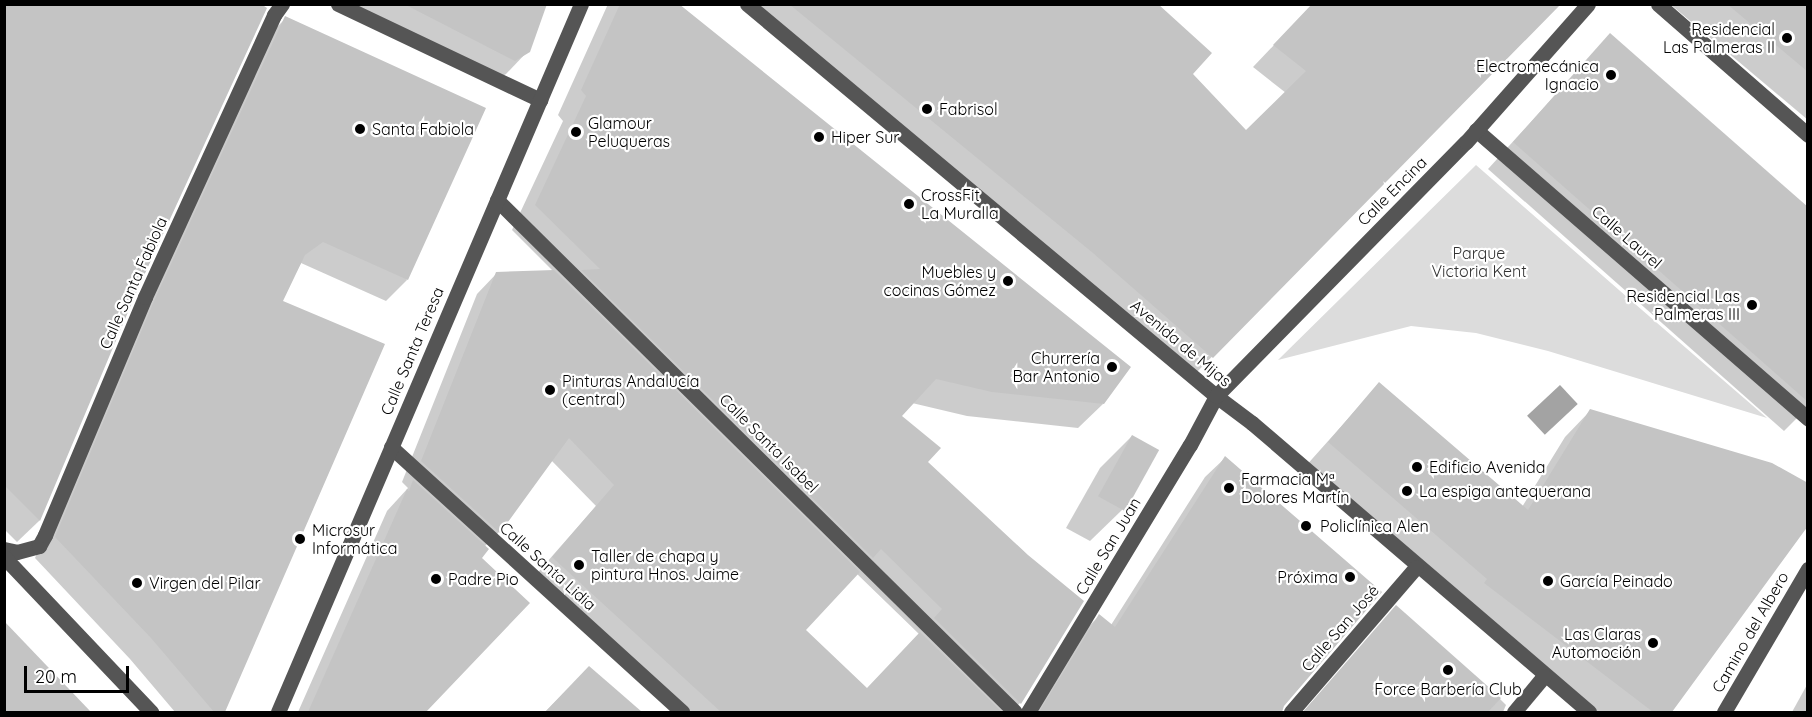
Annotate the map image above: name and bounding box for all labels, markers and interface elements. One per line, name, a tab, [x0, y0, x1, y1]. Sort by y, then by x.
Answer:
place label: Residencial Las Palmeras II	[1663, 19, 1775, 57]
marker: Residencial Las Palmeras II	[1780, 31, 1794, 45]
place label: Electromecánica Ignacio	[1476, 56, 1599, 94]
marker: Electromecánica Ignacio	[1604, 68, 1618, 82]
place label: Fabrisol	[939, 99, 998, 119]
marker: Fabrisol	[920, 102, 934, 116]
place label: Glamour Peluqueras	[588, 113, 670, 151]
place label: Santa Fabiola	[372, 119, 474, 139]
marker: Santa Fabiola	[353, 122, 367, 136]
marker: Glamour Peluqueras	[569, 125, 583, 139]
place label: Hiper Sur	[831, 127, 899, 147]
marker: Hiper Sur	[812, 130, 826, 144]
street label: Calle Encina	[1353, 152, 1431, 230]
place label: CrossFit La Muralla	[921, 185, 999, 223]
marker: CrossFit La Muralla	[902, 197, 916, 211]
street label: Calle Laurel	[1588, 201, 1666, 273]
street label: Calle Santa Fabiola	[95, 214, 171, 352]
park label: Parque Victoria Kent	[1431, 243, 1527, 281]
place label: Muebles y cocinas Gómez	[883, 262, 996, 300]
marker: Muebles y cocinas Gómez	[1001, 274, 1015, 288]
street label: Calle Santa Teresa	[376, 284, 448, 418]
place label: Residencial Las Palmeras III	[1626, 286, 1740, 324]
street label: Avenida de Mijas	[1127, 295, 1235, 391]
marker: Residencial Las Palmeras III	[1745, 298, 1759, 312]
place label: Churrería Bar Antonio	[1012, 348, 1100, 386]
marker: Churrería Bar Antonio	[1105, 360, 1119, 374]
place label: Pinturas Andalucía (central)	[562, 371, 699, 409]
marker: Pinturas Andalucía (central)	[543, 383, 557, 397]
street label: Calle Santa Isabel	[716, 390, 822, 496]
place label: Edificio Avenida	[1429, 457, 1545, 477]
marker: Edificio Avenida	[1410, 460, 1424, 474]
place label: Farmacia Mª Dolores Martín	[1241, 469, 1349, 507]
marker: Farmacia Mª Dolores Martín	[1222, 481, 1236, 495]
place label: La espiga antequerana	[1419, 481, 1591, 501]
marker: La espiga antequerana	[1400, 484, 1414, 498]
street label: Calle San Juan	[1071, 494, 1145, 598]
place label: Policlínica Alen	[1320, 516, 1429, 536]
marker: Policlínica Alen	[1297, 517, 1315, 535]
street label: Calle Santa Lidia	[496, 518, 600, 614]
place label: Microsur Informática	[312, 520, 397, 558]
marker: Microsur Informática	[293, 532, 307, 546]
place label: Taller de chapa y pintura Hnos. Jaime	[591, 546, 739, 584]
marker: Taller de chapa y pintura Hnos. Jaime	[572, 558, 586, 572]
place label: Próxima	[1277, 567, 1338, 587]
street label: Camino del Albero	[1708, 568, 1792, 696]
place label: Padre Pio	[448, 569, 519, 589]
marker: Próxima	[1343, 570, 1357, 584]
place label: García Peinado	[1560, 571, 1673, 591]
marker: Padre Pio	[429, 572, 443, 586]
place label: Virgen del Pilar	[149, 573, 261, 593]
marker: García Peinado	[1541, 574, 1555, 588]
marker: Virgen del Pilar	[130, 576, 144, 590]
street label: Calle San José	[1297, 581, 1383, 675]
place label: Las Claras Automoción	[1552, 624, 1641, 662]
marker: Las Claras Automoción	[1646, 636, 1660, 650]
scale bar	[27, 654, 132, 692]
marker: Force Barbería Club	[1441, 663, 1455, 677]
text: 20 m	[35, 665, 77, 688]
place label: Force Barbería Club	[1374, 679, 1522, 699]

